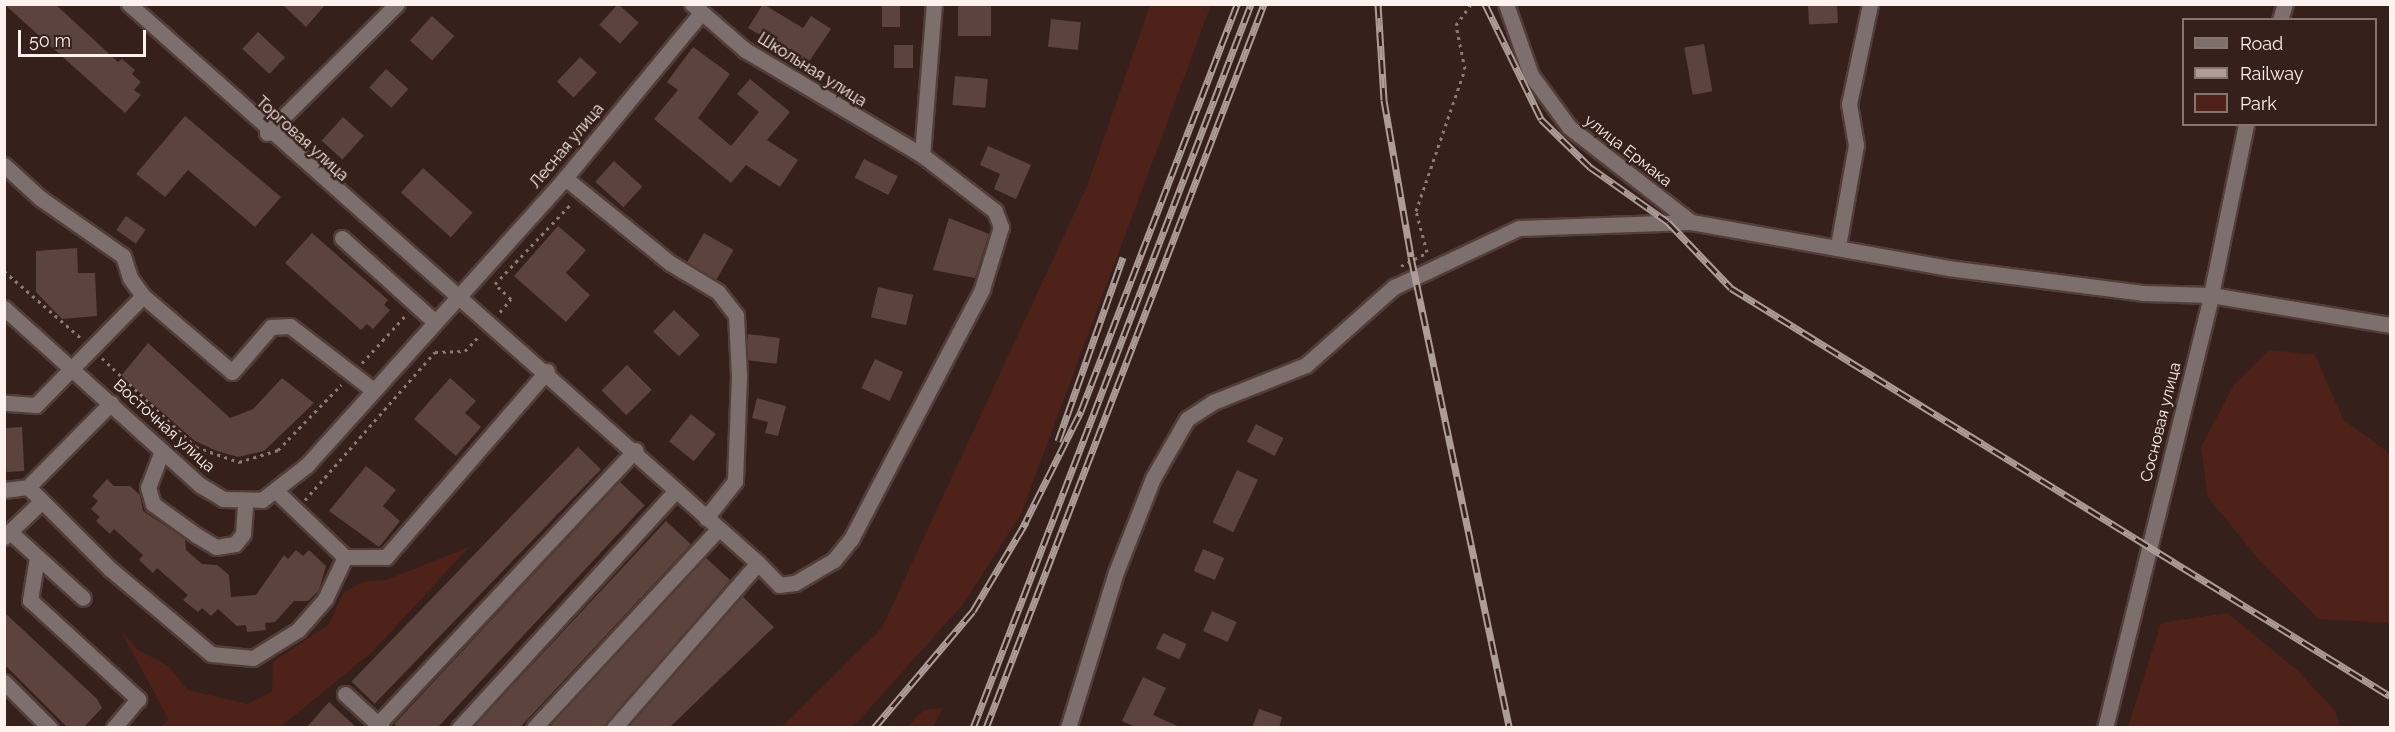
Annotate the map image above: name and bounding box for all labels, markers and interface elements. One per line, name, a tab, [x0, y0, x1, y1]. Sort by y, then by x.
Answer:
scale bar	[21, 18, 148, 56]
legend	[2182, 18, 2377, 126]
street label: Школьная улица	[754, 29, 870, 111]
text: 50 m	[29, 30, 71, 51]
text: Road	[2240, 33, 2283, 54]
text: Railway	[2240, 63, 2304, 84]
street label: Торговая улица	[252, 92, 352, 186]
text: Park	[2240, 93, 2277, 114]
street label: Лесная улица	[526, 99, 608, 193]
street label: улица Ермака	[1580, 111, 1676, 191]
street label: Сосновая улица	[2137, 360, 2185, 484]
street label: Восточная улица	[109, 375, 219, 477]

